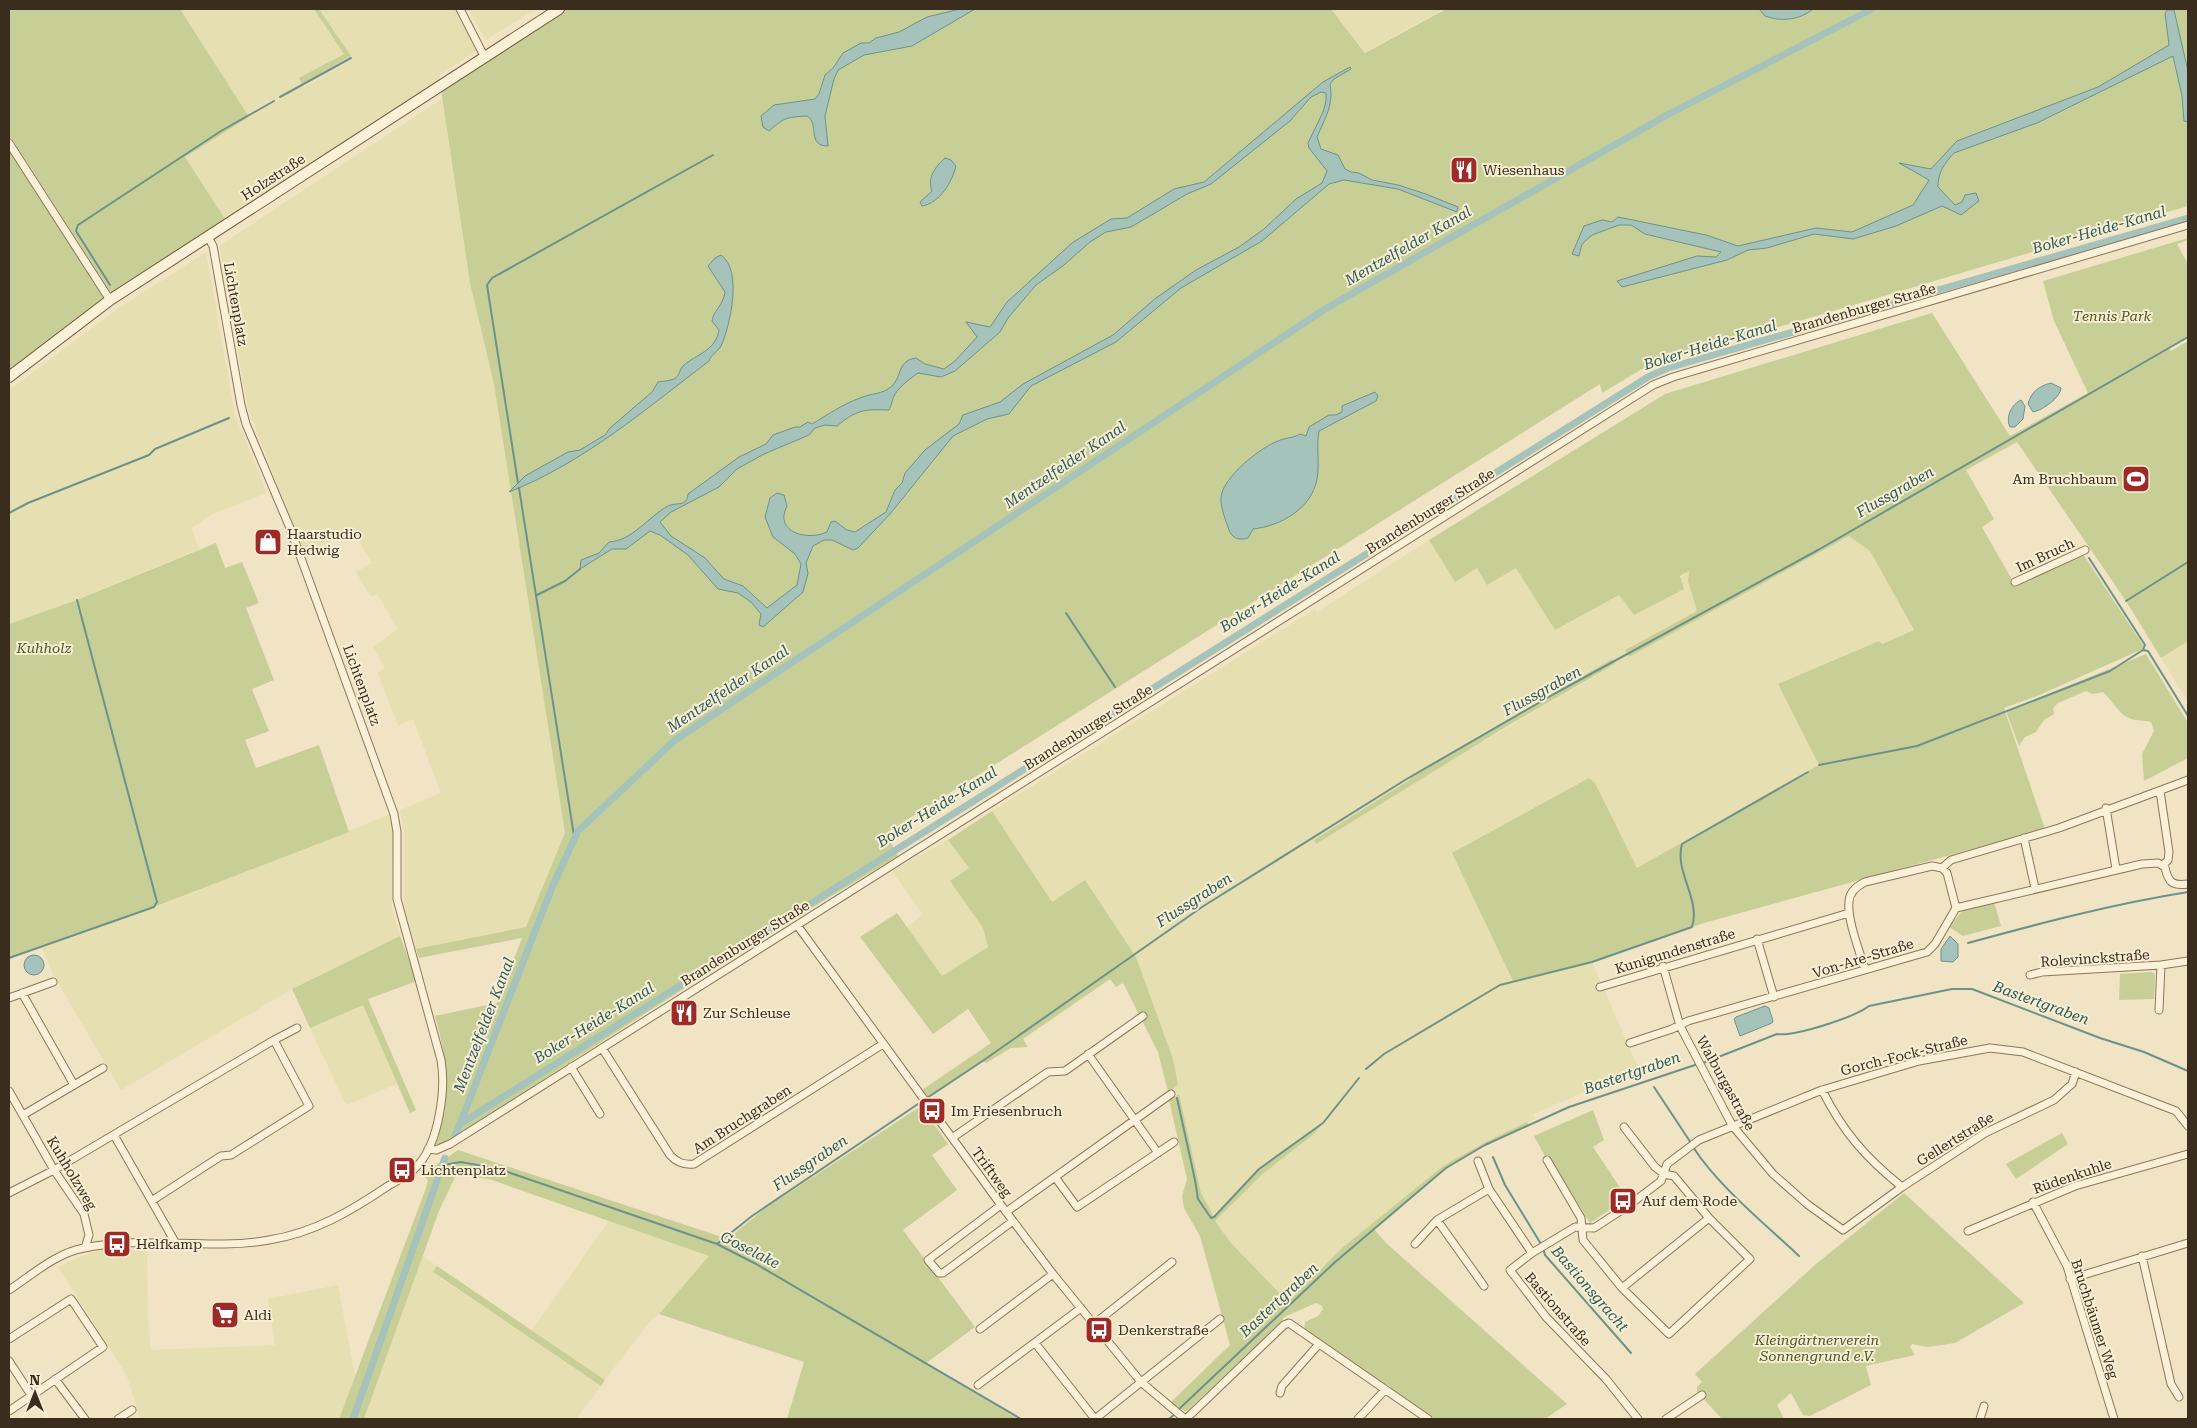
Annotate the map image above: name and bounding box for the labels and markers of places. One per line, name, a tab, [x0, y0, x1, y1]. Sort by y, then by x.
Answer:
restaurant icon: Wiesenhaus	[1449, 155, 1479, 185]
place label: Wiesenhaus	[1483, 162, 1565, 178]
sports icon: Am Bruchbaum	[2121, 464, 2151, 494]
place label: Am Bruchbaum	[2012, 471, 2117, 487]
place label: Haarstudio Hedwig	[287, 526, 362, 558]
shop icon: Haarstudio Hedwig	[253, 527, 283, 557]
restaurant icon: Zur Schleuse	[669, 998, 699, 1028]
place label: Zur Schleuse	[703, 1005, 791, 1021]
bus stop icon: Im Friesenbruch	[917, 1096, 947, 1126]
place label: Im Friesenbruch	[951, 1103, 1062, 1119]
bus stop icon: Lichtenplatz	[387, 1155, 417, 1185]
place label: Lichtenplatz	[421, 1162, 506, 1178]
bus stop icon: Auf dem Rode	[1608, 1186, 1638, 1216]
place label: Auf dem Rode	[1642, 1193, 1737, 1209]
bus stop icon: Helfkamp	[102, 1229, 132, 1259]
place label: Helfkamp	[136, 1236, 202, 1252]
supermarket icon: Aldi	[210, 1300, 240, 1330]
place label: Aldi	[244, 1307, 272, 1323]
bus stop icon: Denkerstraße	[1084, 1315, 1114, 1345]
place label: Denkerstraße	[1118, 1322, 1209, 1338]

